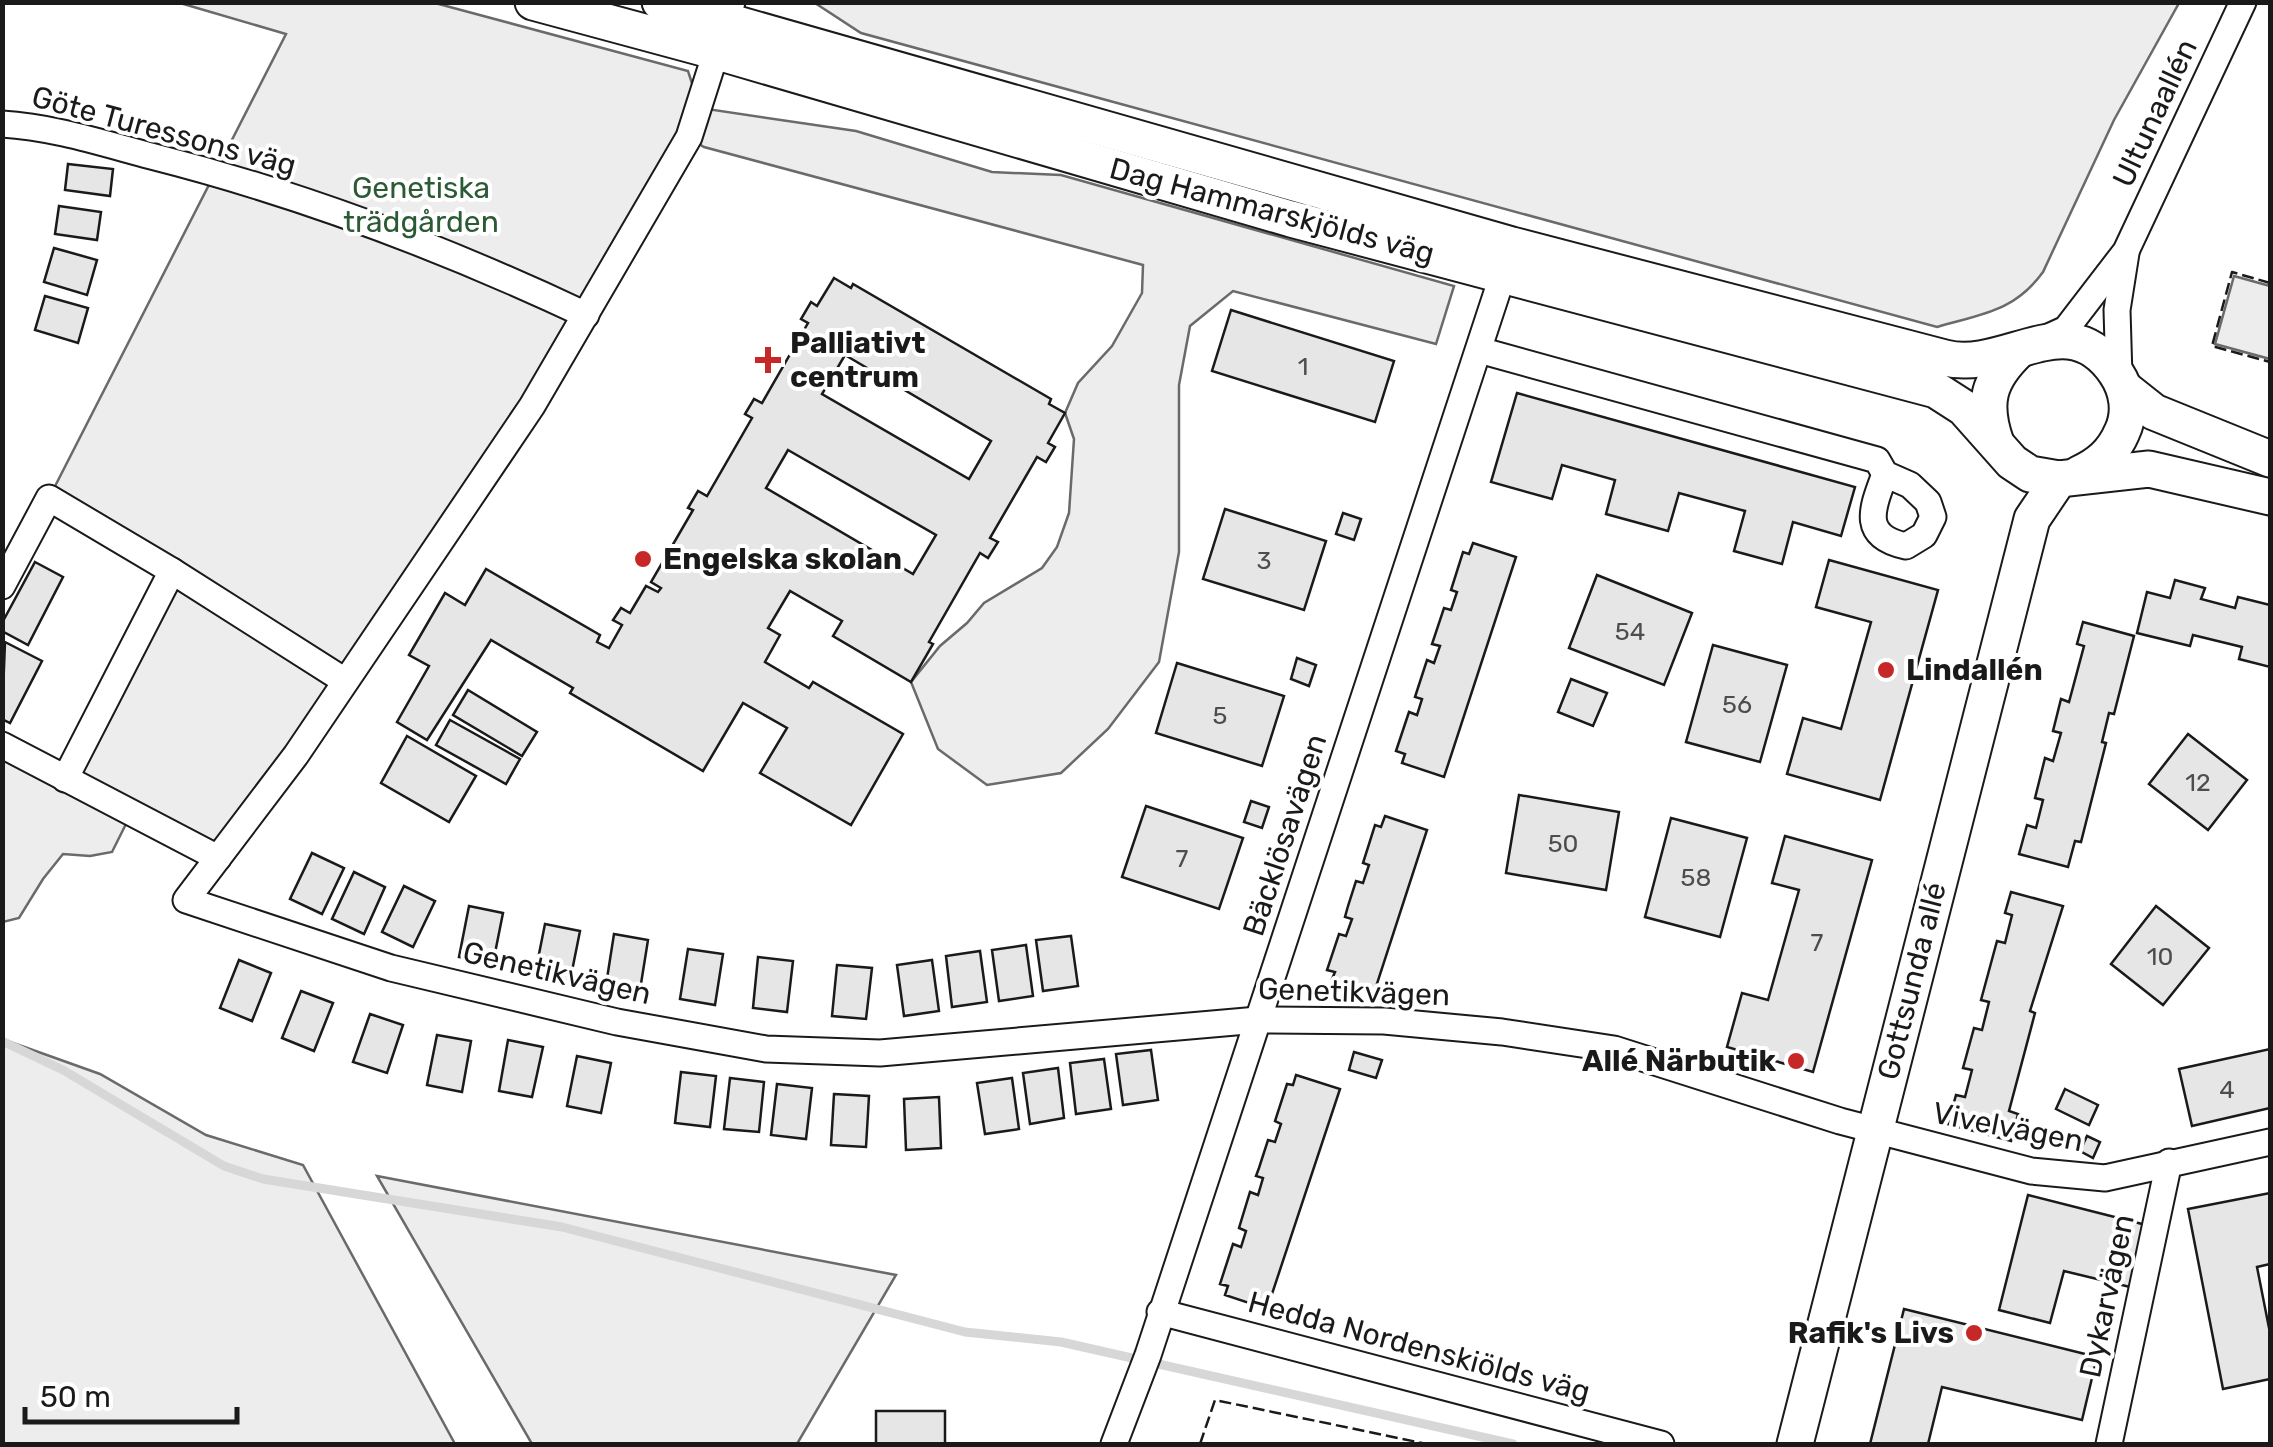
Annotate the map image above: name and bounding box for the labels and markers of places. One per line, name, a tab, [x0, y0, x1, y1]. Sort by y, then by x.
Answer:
place label: Palliativt centrum	[790, 325, 925, 395]
marker: Palliativt centrum	[755, 347, 781, 373]
place label: Engelska skolan	[663, 541, 902, 577]
marker: Engelska skolan	[632, 548, 654, 570]
place label: Lindallén	[1906, 652, 2043, 688]
marker: Lindallén	[1875, 659, 1897, 681]
place label: Allé Närbutik	[1582, 1043, 1776, 1079]
marker: Allé Närbutik	[1785, 1050, 1807, 1072]
place label: Rafik's Livs	[1788, 1315, 1954, 1351]
marker: Rafik's Livs	[1963, 1322, 1985, 1344]

